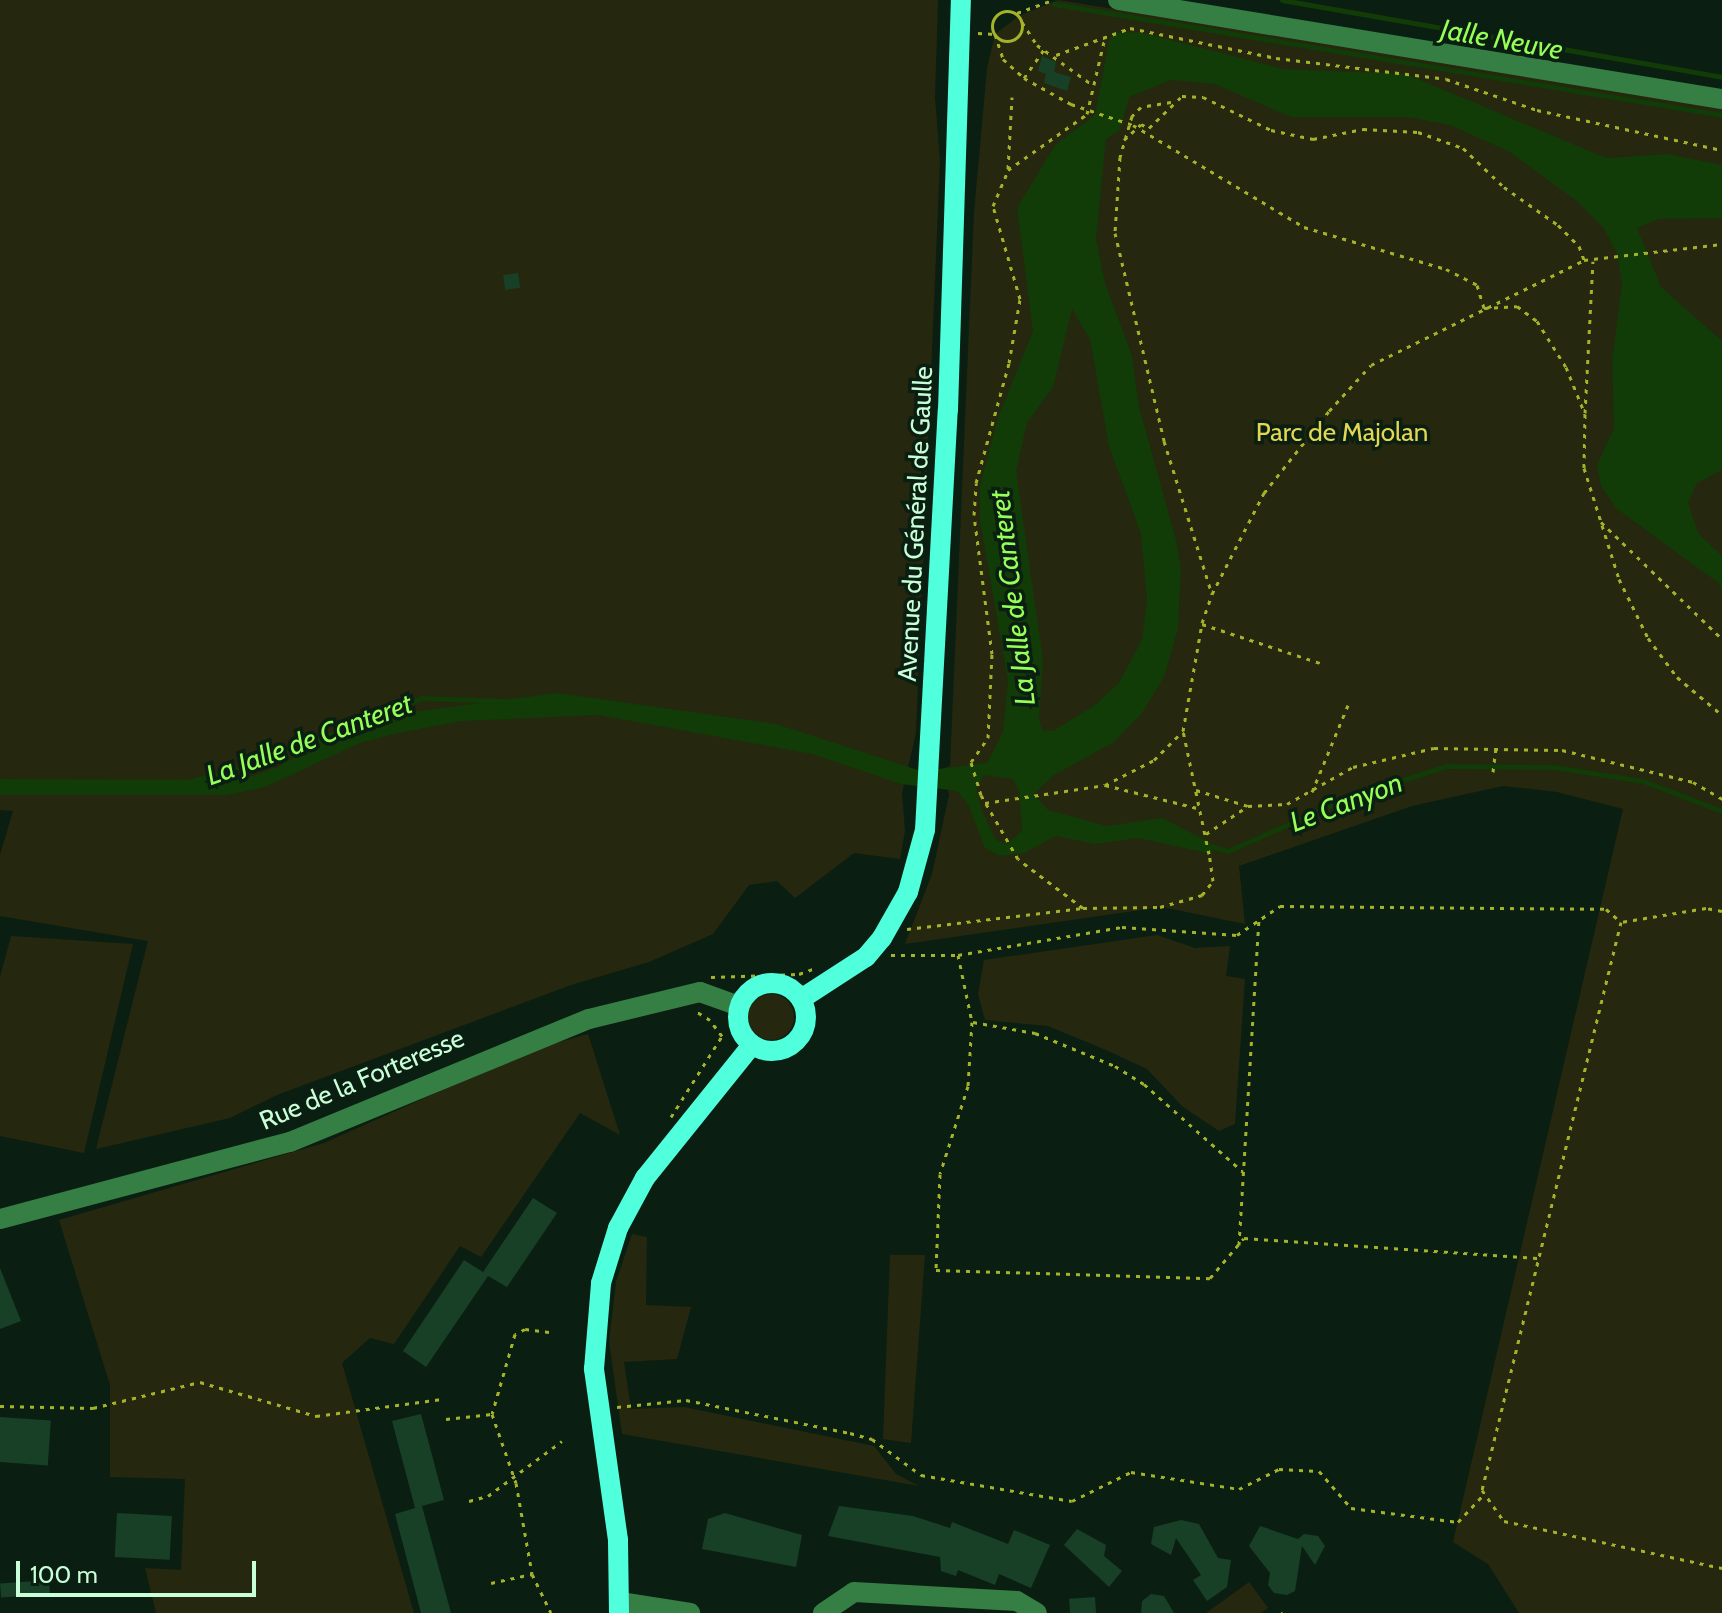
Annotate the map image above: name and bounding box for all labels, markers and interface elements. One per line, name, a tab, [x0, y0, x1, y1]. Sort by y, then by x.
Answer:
water label: Jalle Neuve	[1438, 12, 1566, 66]
street label: Avenue du Général de Gaulle	[892, 365, 940, 683]
park label: Parc de Majolan	[1256, 417, 1428, 449]
water label: La Jalle de Canteret	[982, 488, 1042, 708]
water label: La Jalle de Canteret	[201, 686, 417, 792]
water label: Le Canyon	[1285, 765, 1407, 839]
street label: Rue de la Forteresse	[255, 1023, 469, 1137]
scale bar	[20, 1545, 260, 1595]
text: 100 m	[30, 1560, 98, 1589]

